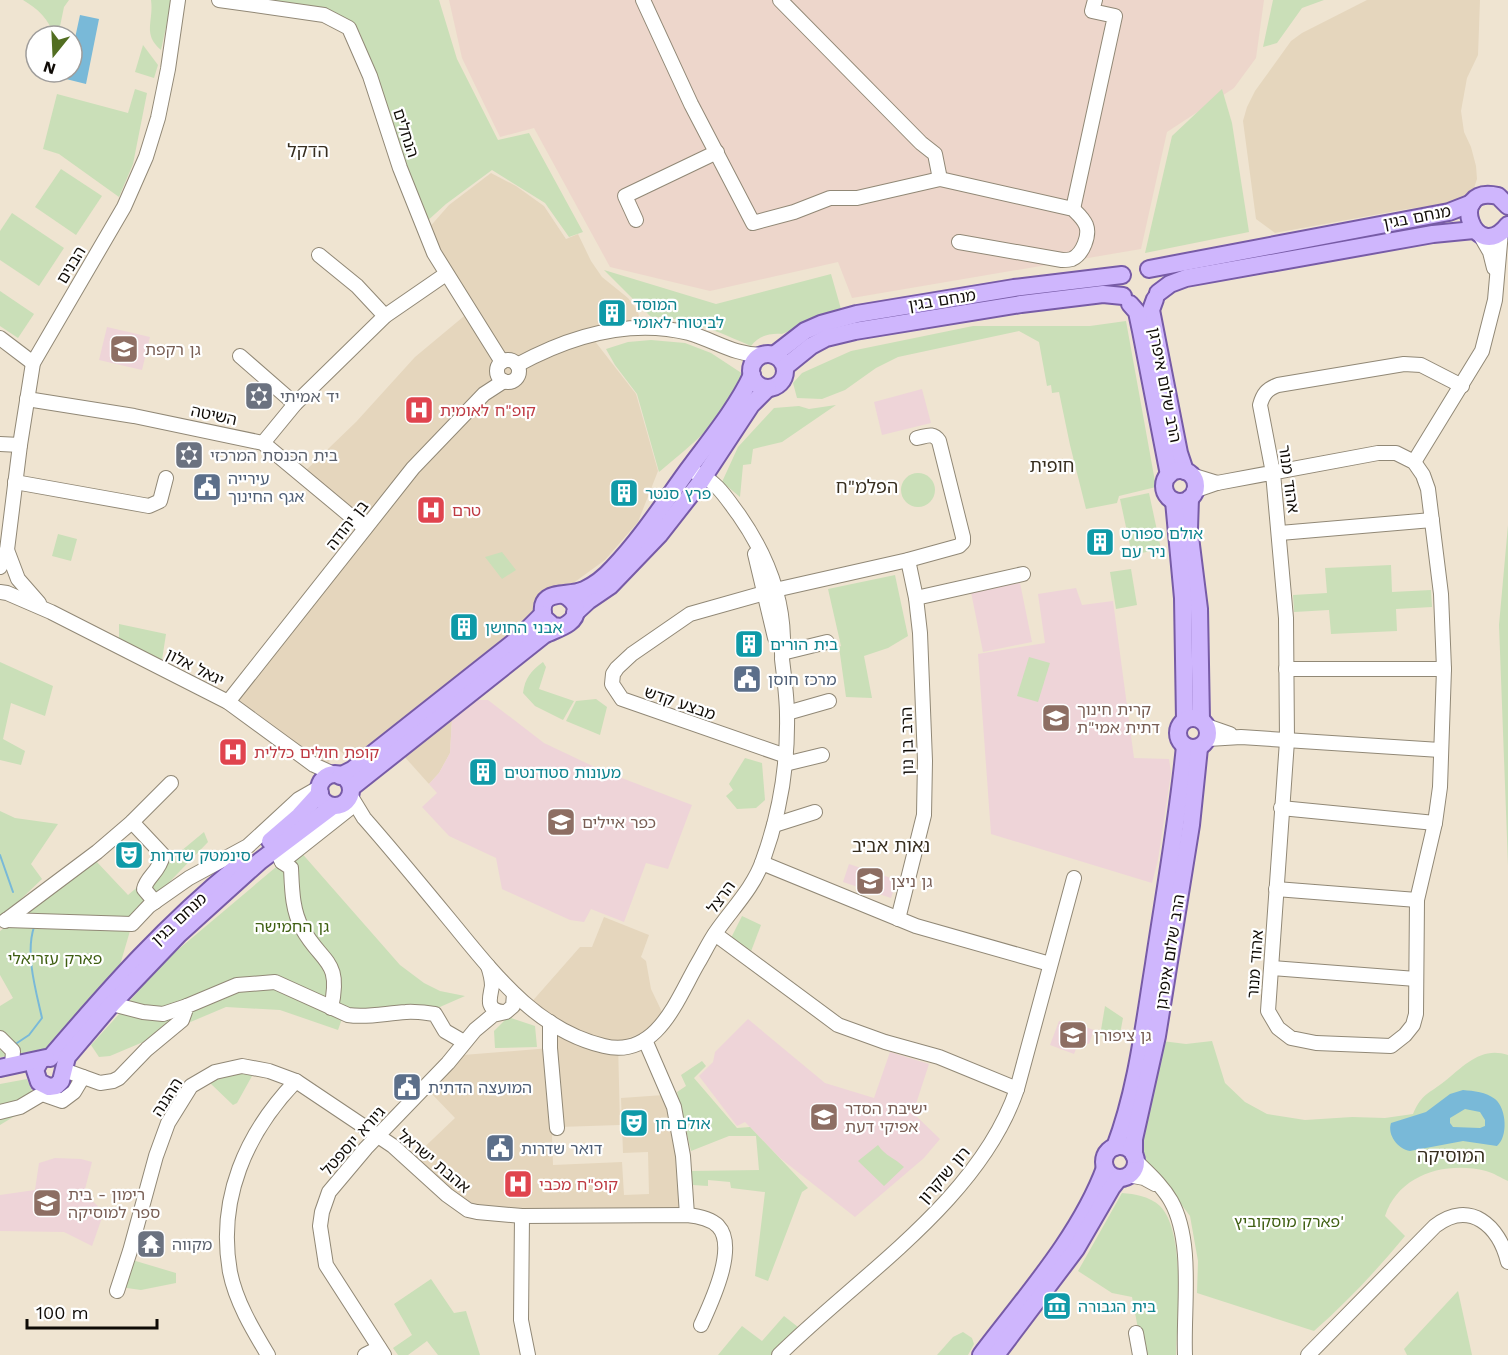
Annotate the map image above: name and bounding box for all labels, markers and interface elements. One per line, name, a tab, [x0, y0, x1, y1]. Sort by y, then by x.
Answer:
north arrow	[24, 24, 84, 84]
text: N	[41, 57, 58, 79]
street label: הנחלים	[389, 106, 423, 160]
district label: הדקל	[287, 140, 329, 161]
street label: מנחם בגין	[1382, 201, 1452, 233]
street label: הבנים	[52, 243, 90, 287]
street label: מנחם בגין	[907, 285, 977, 315]
place label: המוסד לביטוח לאומי	[633, 295, 724, 332]
building icon: המוסד לביטוח לאומי	[596, 297, 628, 329]
street label: הרב שלום איפרגן	[1145, 326, 1185, 444]
school or university icon: גן רקפת	[108, 333, 140, 365]
place label: גן רקפת	[145, 340, 201, 359]
synagogue icon: יד אמיתי	[243, 380, 275, 412]
place label: יד אמיתי	[280, 387, 339, 406]
hospital icon: קופ"ח לאומית	[403, 394, 435, 426]
street label: השיטה	[189, 401, 239, 429]
place label: קופ"ח לאומית	[440, 401, 536, 420]
synagogue icon: בית הכנסת המרכזי	[173, 439, 205, 471]
street label: אהוד מנור	[1275, 444, 1303, 514]
place label: בית הכנסת המרכזי	[210, 446, 338, 465]
district label: חופית	[1029, 455, 1075, 476]
place label: עירייה אגף החינוך	[228, 469, 304, 506]
public building icon: עירייה אגף החינוך	[191, 471, 223, 503]
district label: הפלמ"ח	[836, 476, 898, 497]
building icon: פרץ סנטר	[608, 477, 640, 509]
place label: פרץ סנטר	[645, 484, 711, 503]
hospital icon: טרם	[415, 494, 447, 526]
street label: בן יהודה	[322, 496, 372, 554]
place label: טרם	[452, 501, 481, 520]
place label: אולם ספורט ניר עם	[1121, 524, 1203, 561]
building icon: אולם ספורט ניר עם	[1084, 526, 1116, 558]
building icon: אבני החושן	[448, 611, 480, 643]
place label: אבני החושן	[485, 618, 563, 637]
building icon: בית הורים	[733, 628, 765, 660]
place label: בית הורים	[770, 635, 838, 654]
street label: יגאל אלון	[163, 644, 227, 690]
public building icon: מרכז חוסן	[731, 663, 763, 695]
place label: מרכז חוסן	[768, 670, 836, 689]
street label: מבצע קדש	[642, 682, 718, 724]
place label: קרית חינוך דתית אמי"ת	[1077, 700, 1160, 737]
school or university icon: קרית חינוך דתית אמי"ת	[1040, 702, 1072, 734]
street label: הרב בן נון	[897, 707, 917, 775]
hospital icon: קופת חולים כללית	[217, 736, 249, 768]
place label: קופת חולים כללית	[254, 743, 379, 762]
building icon: מעונות סטודנטים	[467, 756, 499, 788]
place label: מעונות סטודנטים	[504, 763, 621, 782]
school or university icon: כפר איילים	[545, 806, 577, 838]
place label: כפר איילים	[582, 813, 656, 832]
district label: נאות אביב	[852, 835, 930, 856]
theatre icon: סינמטק שדרות	[113, 839, 145, 871]
place label: סינמטק שדרות	[150, 846, 251, 865]
school or university icon: גן ניצן	[854, 865, 886, 897]
place label: גן ניצן	[891, 872, 932, 891]
street label: הרצל	[703, 877, 739, 917]
street label: מנחם בגין	[148, 889, 210, 949]
street label: הרב שלום איפרגן	[1151, 893, 1189, 1011]
park label: גן החמישה	[255, 917, 329, 936]
street label: אהוד מנור	[1243, 929, 1267, 999]
park label: פארק עזריאלי	[8, 949, 102, 968]
school or university icon: גן ציפורן	[1057, 1019, 1089, 1051]
place label: גן ציפורן	[1094, 1026, 1152, 1045]
public building icon: המועצה הדתית	[391, 1071, 423, 1103]
street label: ההגנה	[148, 1074, 186, 1120]
place label: המועצה הדתית	[428, 1078, 532, 1097]
place label: ישיבת הסדר אפיקי דעת	[845, 1099, 927, 1136]
school or university icon: ישיבת הסדר אפיקי דעת	[808, 1101, 840, 1133]
street label: גיורא יוספטל	[317, 1103, 389, 1179]
theatre icon: אולם חן	[618, 1107, 650, 1139]
place label: אולם חן	[655, 1114, 711, 1133]
street label: אהבת ישראל	[394, 1125, 474, 1197]
public building icon: דואר שדרות	[484, 1132, 516, 1164]
place label: דואר שדרות	[521, 1139, 603, 1158]
street label: רון שוקרון	[914, 1143, 974, 1207]
district label: המוסיקה	[1417, 1145, 1485, 1166]
hospital icon: קופ"ח מכבי	[502, 1168, 534, 1200]
place label: קופ"ח מכבי	[539, 1175, 618, 1194]
place label: רימון - בית ספר למוסיקה	[68, 1185, 160, 1222]
school or university icon: רימון - בית ספר למוסיקה	[31, 1187, 63, 1219]
park label: פארק מוסקוביץ'	[1234, 1212, 1344, 1231]
temple icon: מקווה	[135, 1228, 167, 1260]
place label: מקווה	[172, 1235, 212, 1254]
museum icon: בית הגבורה	[1041, 1290, 1073, 1322]
scale bar	[27, 1292, 158, 1330]
place label: בית הגבורה	[1078, 1297, 1156, 1316]
text: 100 m	[36, 1302, 89, 1323]

